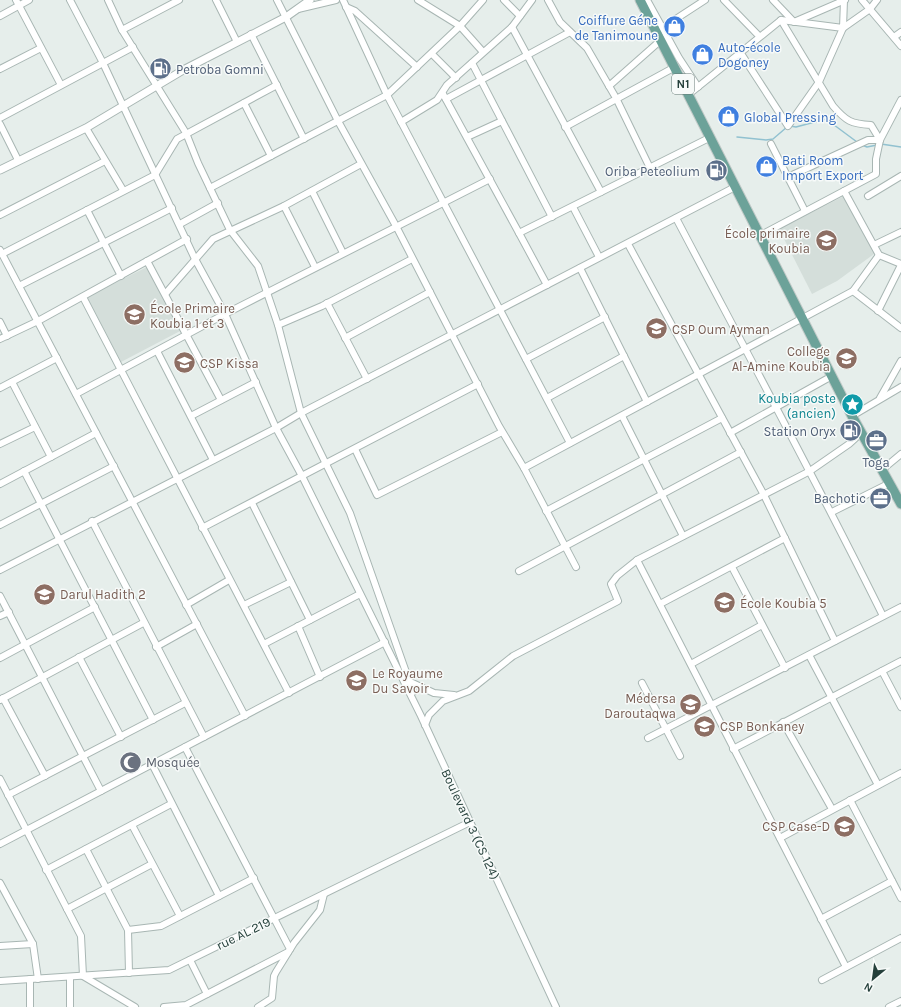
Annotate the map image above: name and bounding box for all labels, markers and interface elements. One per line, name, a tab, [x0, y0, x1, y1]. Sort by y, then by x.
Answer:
place label: Coiffure Géne de Tanimoune	[575, 13, 658, 43]
shop icon: Coiffure Géne de Tanimoune	[661, 14, 687, 40]
place label: Auto-école Dogoney	[718, 40, 781, 70]
shop icon: Auto-école Dogoney	[689, 41, 715, 67]
fuel station icon: Petroba Gomni	[148, 56, 174, 82]
place label: Petroba Gomni	[176, 62, 264, 77]
road number: N1	[672, 74, 694, 94]
shop icon: Global Pressing	[716, 104, 742, 130]
place label: Global Pressing	[744, 110, 837, 125]
place label: Bati Room Import Export	[782, 153, 864, 183]
shop icon: Bati Room Import Export	[753, 154, 779, 180]
fuel station icon: Oriba Peteolium	[703, 158, 729, 184]
place label: Oriba Peteolium	[605, 164, 700, 179]
place label: École primaire Koubia	[725, 224, 810, 256]
school or university icon: École primaire Koubia	[813, 227, 839, 253]
place label: École Primaire Koubia 1 et 3	[150, 299, 235, 331]
school or university icon: École Primaire Koubia 1 et 3	[122, 302, 148, 328]
school or university icon: CSP Oum Ayman	[644, 316, 670, 342]
place label: CSP Oum Ayman	[672, 322, 770, 337]
place label: College Al-Amine Koubia	[732, 344, 830, 374]
school or university icon: College Al-Amine Koubia	[833, 345, 859, 371]
school or university icon: CSP Kissa	[172, 350, 198, 376]
place label: CSP Kissa	[200, 356, 259, 371]
place label: Koubia poste (ancien)	[758, 391, 836, 421]
place icon: Koubia poste (ancien)	[839, 392, 865, 418]
fuel station icon: Station Oryx	[838, 418, 864, 444]
place label: Station Oryx	[764, 424, 836, 439]
office icon: Toga	[863, 427, 889, 453]
place label: Toga	[862, 455, 890, 470]
office icon: Bachotic	[868, 485, 894, 511]
place label: Bachotic	[814, 491, 866, 506]
school or university icon: Darul Hadith 2	[31, 581, 57, 607]
place label: Darul Hadith 2	[60, 587, 146, 602]
school or university icon: École Koubia 5	[712, 590, 738, 616]
place label: École Koubia 5	[740, 594, 827, 611]
place label: Le Royaume Du Savoir	[372, 666, 443, 696]
school or university icon: Le Royaume Du Savoir	[343, 667, 369, 693]
place label: Médersa Daroutaqwa	[604, 691, 676, 722]
school or university icon: Médersa Daroutaqwa	[678, 692, 704, 718]
school or university icon: CSP Bonkaney	[692, 713, 718, 739]
place label: CSP Bonkaney	[720, 719, 804, 734]
mosque icon: Mosquée	[117, 749, 143, 775]
place label: Mosquée	[146, 755, 200, 771]
street label: Boulevard 3 (CS 124)	[438, 766, 503, 882]
school or university icon: CSP Case-D	[832, 813, 858, 839]
place label: CSP Case-D	[762, 819, 830, 834]
street label: rue AL 219	[214, 914, 273, 953]
north arrow	[853, 959, 893, 999]
text: N	[862, 980, 875, 995]

